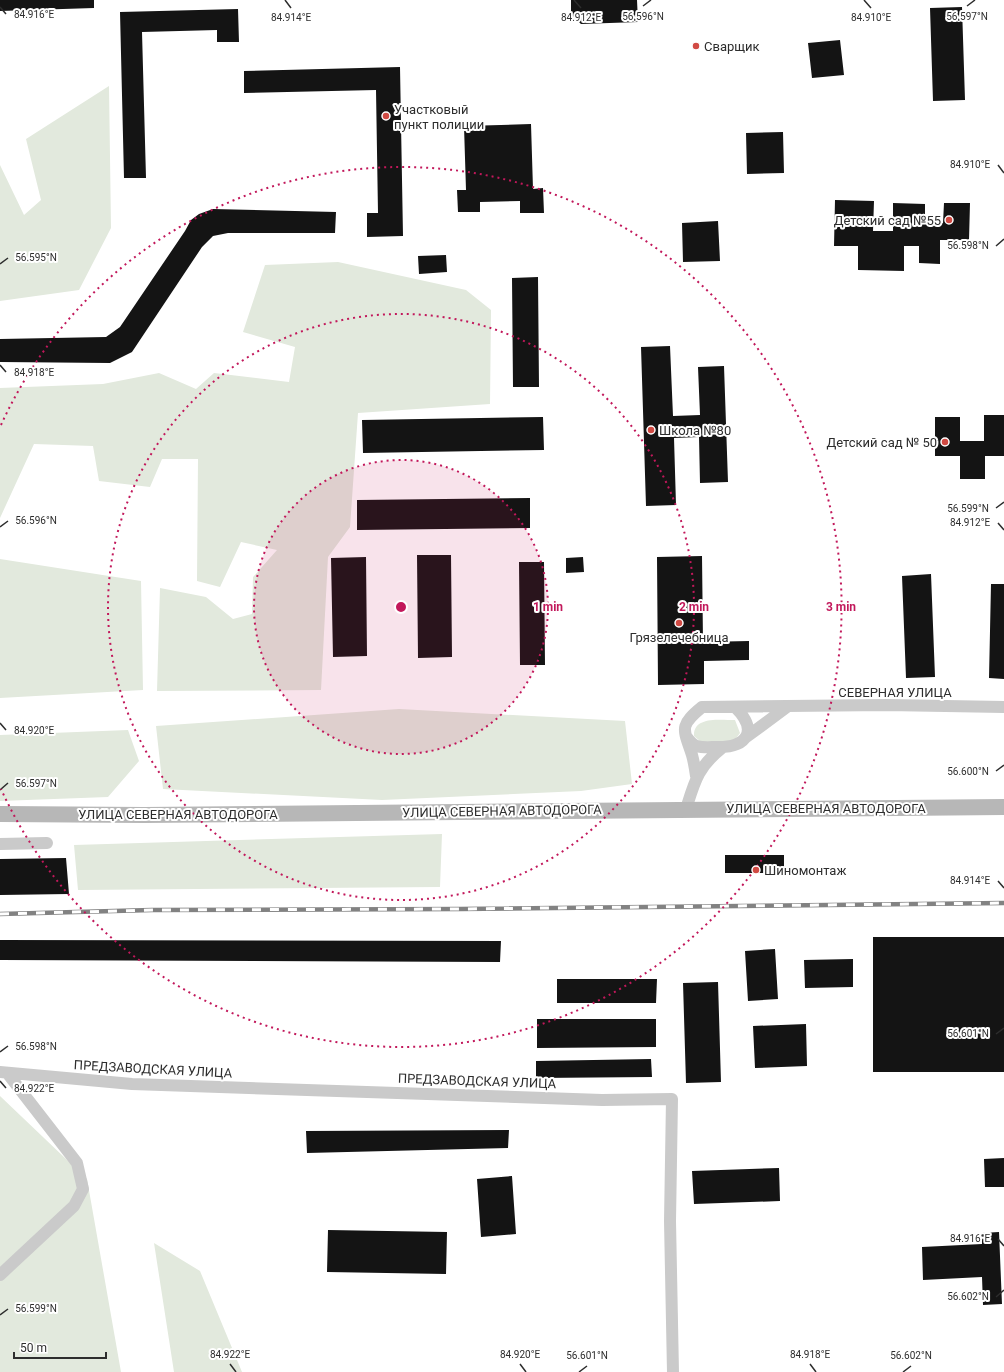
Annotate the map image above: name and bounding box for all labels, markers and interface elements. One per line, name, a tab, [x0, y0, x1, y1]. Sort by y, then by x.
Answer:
text: 84.916°E	[14, 9, 54, 20]
text: 56.596°N	[622, 11, 664, 22]
text: 56.597°N	[946, 11, 988, 22]
text: 84.914°E	[271, 12, 311, 23]
text: 84.912°E	[561, 12, 601, 23]
text: 84.910°E	[851, 12, 891, 23]
place label: Сварщик	[704, 39, 760, 54]
marker: Сварщик	[691, 41, 701, 51]
place label: Участковый пункт полиции	[394, 102, 484, 132]
marker: Участковый пункт полиции	[381, 111, 391, 121]
text: 84.910°E	[950, 159, 990, 170]
place label: Детский сад №55	[834, 213, 941, 228]
marker: Детский сад №55	[944, 215, 954, 225]
text: 56.598°N	[947, 240, 989, 251]
text: 56.595°N	[15, 252, 57, 263]
text: 84.918°E	[14, 367, 54, 378]
place label: Школа №80	[659, 423, 731, 438]
marker: Школа №80	[646, 425, 656, 435]
place label: Детский сад № 50	[826, 435, 937, 450]
marker: Детский сад № 50	[940, 437, 950, 447]
text: 56.599°N	[947, 503, 989, 514]
text: 56.596°N	[15, 515, 57, 526]
text: 84.912°E	[950, 517, 990, 528]
centre of rings	[394, 600, 408, 614]
text: 1 min	[533, 600, 563, 614]
text: 2 min	[679, 600, 709, 614]
text: 3 min	[826, 600, 856, 614]
marker: Грязелечебница	[674, 618, 684, 628]
place label: Грязелечебница	[629, 630, 729, 645]
street label: СЕВЕРНАЯ УЛИЦА	[838, 685, 952, 700]
text: 84.920°E	[14, 725, 54, 736]
text: 56.600°N	[947, 766, 989, 777]
text: 56.597°N	[15, 778, 57, 789]
street label: УЛИЦА СЕВЕРНАЯ АВТОДОРОГА	[726, 801, 926, 816]
street label: УЛИЦА СЕВЕРНАЯ АВТОДОРОГА	[402, 802, 602, 820]
street label: УЛИЦА СЕВЕРНАЯ АВТОДОРОГА	[78, 807, 278, 822]
place label: Шиномонтаж	[764, 863, 846, 878]
marker: Шиномонтаж	[751, 865, 761, 875]
text: 84.914°E	[950, 875, 990, 886]
text: 56.601°N	[947, 1028, 989, 1039]
text: 56.598°N	[15, 1041, 57, 1052]
street label: ПРЕДЗАВОДСКАЯ УЛИЦА	[73, 1057, 233, 1081]
street label: ПРЕДЗАВОДСКАЯ УЛИЦА	[398, 1071, 557, 1091]
text: 84.922°E	[14, 1083, 54, 1094]
text: 84.916°E	[950, 1233, 990, 1244]
text: 56.602°N	[947, 1291, 989, 1302]
text: 56.599°N	[15, 1303, 57, 1314]
scale bar	[14, 1334, 106, 1360]
text: 50 m	[20, 1341, 47, 1355]
text: 84.922°E	[210, 1349, 250, 1360]
text: 84.920°E	[500, 1349, 540, 1360]
text: 84.918°E	[790, 1349, 830, 1360]
text: 56.601°N	[566, 1350, 608, 1361]
text: 56.602°N	[890, 1350, 932, 1361]

